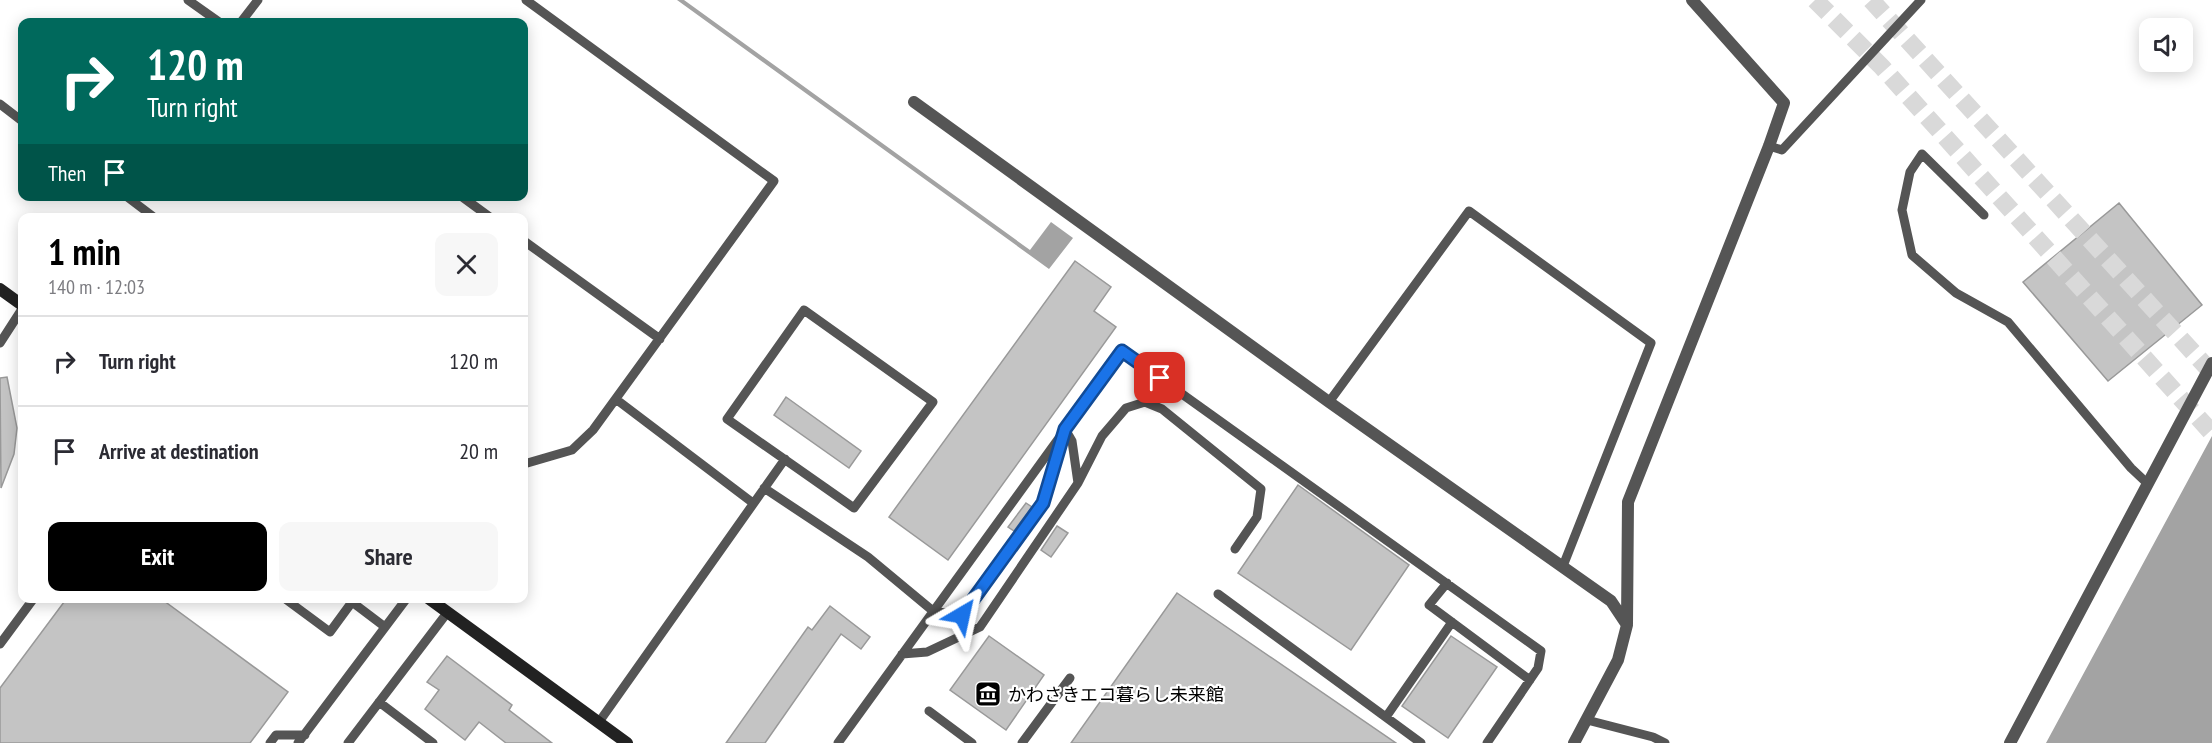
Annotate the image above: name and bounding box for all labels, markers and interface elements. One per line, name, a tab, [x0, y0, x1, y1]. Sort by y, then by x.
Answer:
map controls	[2139, 18, 2193, 72]
button: sound	[2139, 18, 2193, 72]
text: 120 m	[147, 37, 244, 92]
icon: right	[48, 42, 126, 120]
text: Turn right	[147, 90, 238, 124]
icon: arrive	[98, 156, 131, 189]
text: Then	[48, 159, 86, 187]
text: 1 min	[48, 228, 121, 275]
button: close	[435, 233, 498, 296]
text: 140 m · 12:03	[48, 274, 145, 300]
icon: right	[48, 345, 81, 378]
text: Turn right	[99, 347, 176, 375]
text: 120 m	[449, 347, 498, 375]
pin	[1134, 352, 1185, 403]
icon: arrive	[1143, 361, 1176, 394]
icon: arrive	[48, 435, 81, 468]
text: Arrive at destination	[99, 437, 259, 465]
text: 20 m	[459, 437, 498, 465]
button: Exit	[48, 522, 267, 591]
button: Share	[279, 522, 498, 591]
position arrow	[930, 583, 994, 647]
museum icon: かわさきエコ暮らし未来館	[973, 679, 1003, 709]
place label: かわさきエコ暮らし未来館	[1008, 683, 1224, 706]

